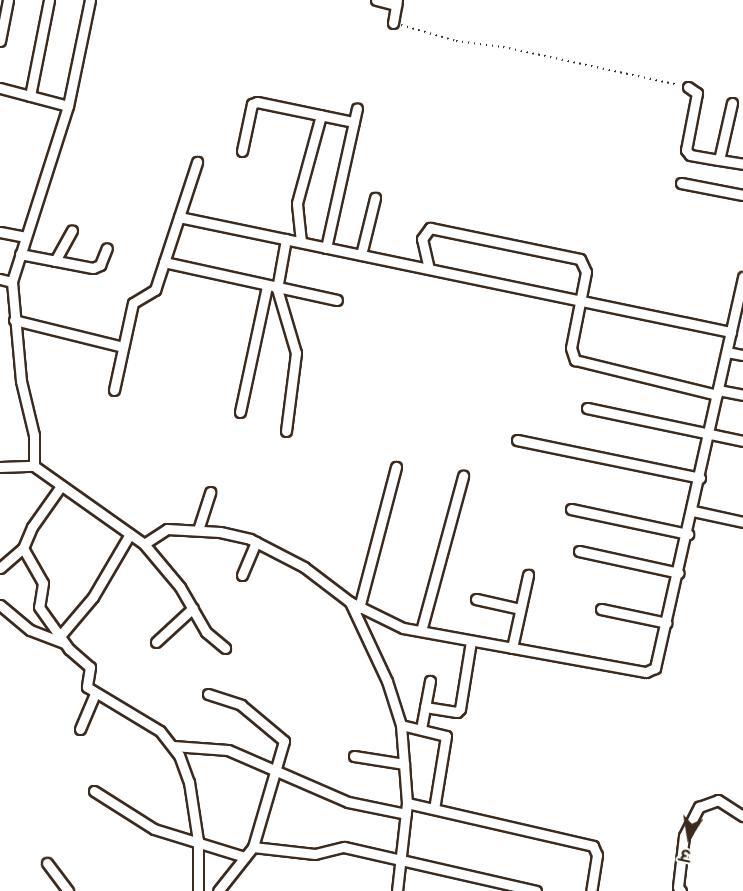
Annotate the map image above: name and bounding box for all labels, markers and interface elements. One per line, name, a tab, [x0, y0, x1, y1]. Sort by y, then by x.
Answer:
north arrow	[659, 807, 719, 867]
text: उ	[678, 844, 693, 865]

